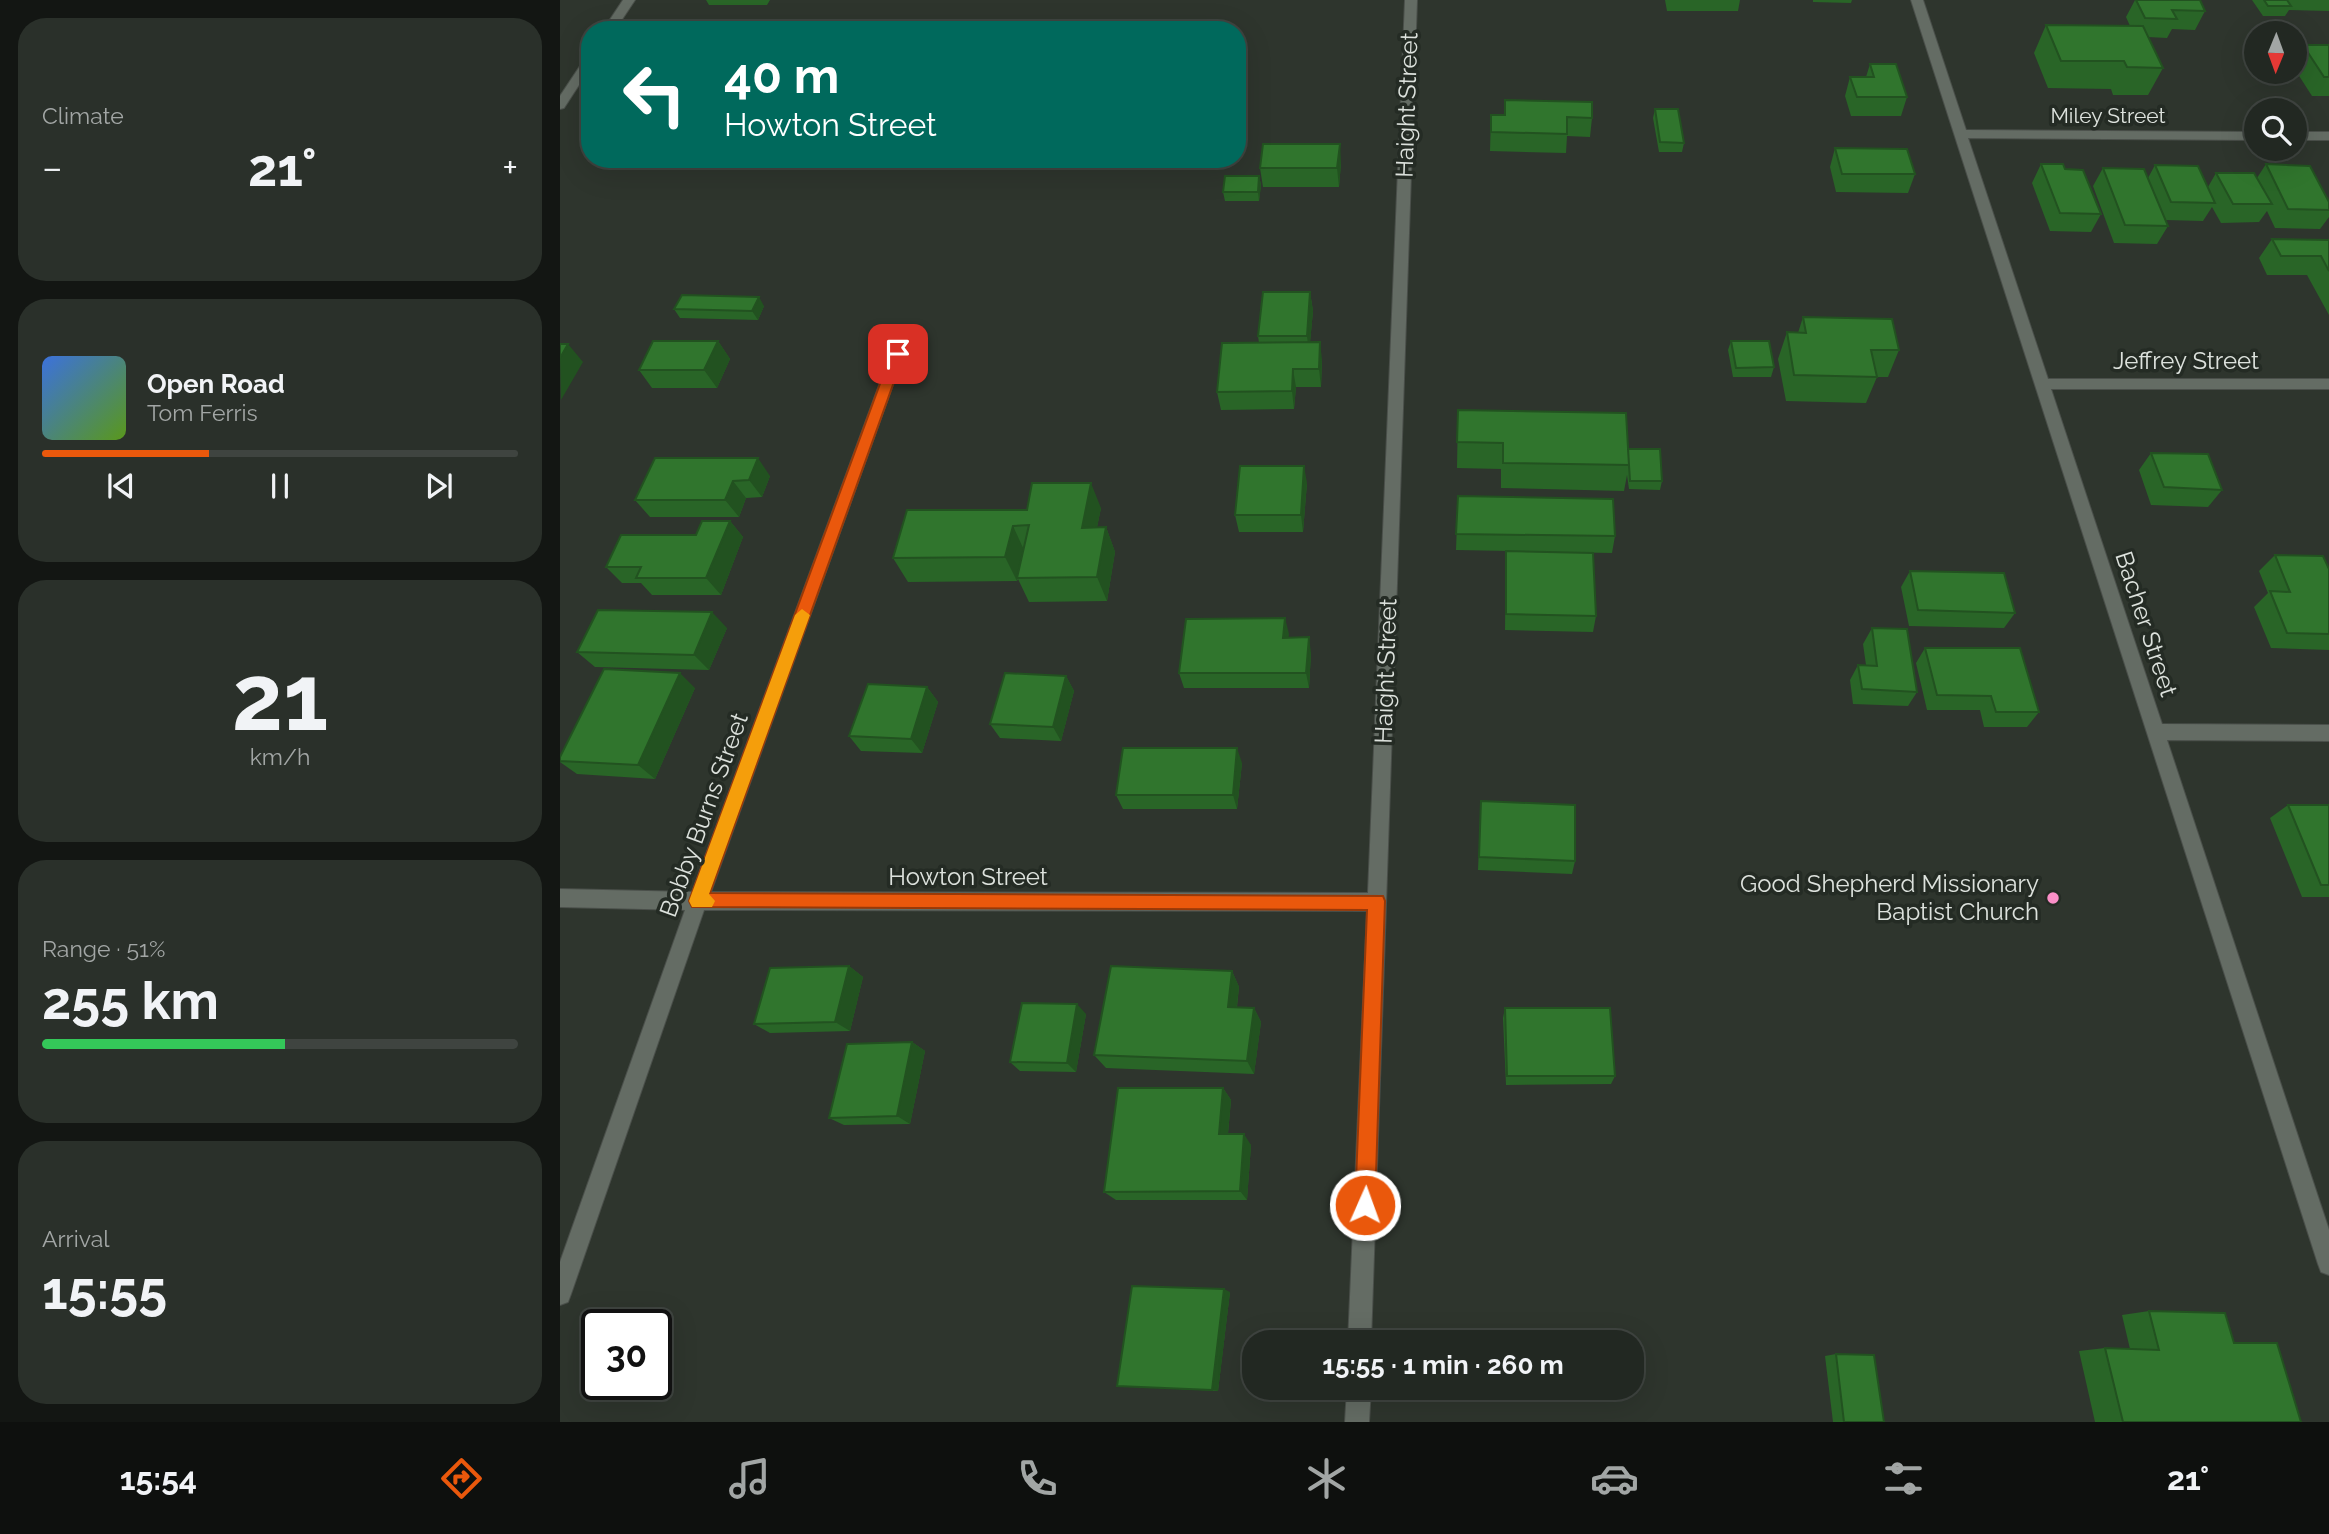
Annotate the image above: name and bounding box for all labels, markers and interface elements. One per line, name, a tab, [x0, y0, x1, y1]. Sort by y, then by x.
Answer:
north arrow	[2244, 21, 2306, 84]
map controls	[2244, 21, 2307, 161]
street label: Haight Street	[1389, 32, 1424, 178]
text: 40 m	[724, 47, 839, 104]
icon: left	[609, 49, 700, 140]
button: search	[2244, 98, 2307, 161]
text: Climate	[42, 102, 124, 129]
street label: Miley Street	[2050, 103, 2166, 128]
text: Howton Street	[724, 106, 937, 143]
text: 21°	[248, 137, 317, 198]
text: −	[42, 145, 62, 190]
text: +	[502, 145, 518, 190]
pin	[868, 324, 928, 384]
icon: arrive	[879, 335, 917, 373]
street label: Jeffrey Street	[2113, 346, 2259, 375]
text: Open Road	[147, 369, 285, 399]
text: Tom Ferris	[147, 399, 258, 426]
icon: previous	[102, 467, 140, 505]
icon: pause	[261, 467, 299, 505]
icon: next	[420, 467, 458, 505]
street label: Bacher Street	[2109, 548, 2184, 700]
street label: Haight Street	[1368, 598, 1403, 744]
text: 21	[232, 644, 328, 751]
street label: Bobby Burns Street	[653, 709, 754, 921]
text: km/h	[250, 743, 310, 770]
street label: Howton Street	[888, 862, 1048, 891]
place label: Good Shepherd Missionary Baptist Church	[1740, 869, 2039, 926]
marker: Good Shepherd Missionary Baptist Church	[2045, 890, 2061, 906]
text: Range · 51%	[42, 935, 165, 962]
text: 255 km	[42, 970, 219, 1031]
position arrow	[1328, 1168, 1402, 1242]
text: Arrival	[42, 1225, 109, 1252]
text: 15:55	[42, 1260, 167, 1321]
speed limit sign: 30	[581, 1309, 672, 1400]
text: 15:55 · 1 min · 260 m	[1322, 1350, 1564, 1380]
icon: directions	[437, 1454, 486, 1503]
icon: music	[725, 1454, 774, 1503]
icon: phone	[1013, 1454, 1062, 1503]
icon: climate	[1302, 1454, 1351, 1503]
icon: car	[1590, 1454, 1639, 1503]
icon: filters	[1879, 1454, 1928, 1503]
text: 15:54	[120, 1460, 197, 1497]
text: 21°	[2167, 1460, 2209, 1497]

